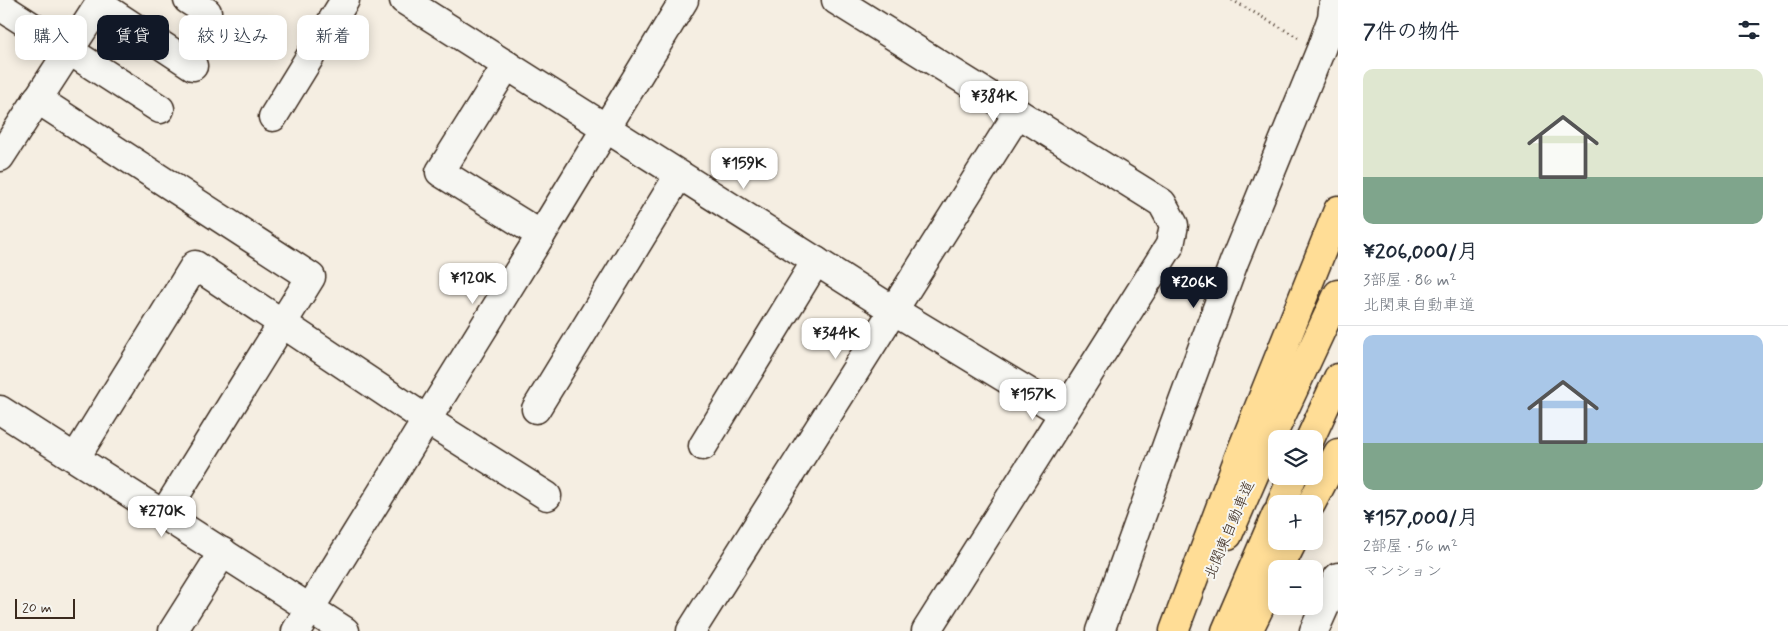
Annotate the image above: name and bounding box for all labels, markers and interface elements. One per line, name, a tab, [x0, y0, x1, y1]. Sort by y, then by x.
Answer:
chip: 購入	[15, 15, 87, 60]
chip: 賃貸	[97, 15, 169, 60]
chip: 絞り込み	[179, 15, 287, 60]
chip: 新着	[297, 15, 369, 60]
icon: filters	[1735, 16, 1763, 44]
text: 7件の物件	[1363, 18, 1460, 46]
pin: ¥384K	[959, 80, 1029, 123]
text: ¥384K	[971, 86, 1017, 107]
icon: home	[1518, 102, 1608, 192]
pin: ¥159K	[709, 148, 779, 190]
text: ¥159K	[722, 153, 766, 174]
text: ¥206,000/月	[1363, 238, 1478, 266]
pin: ¥120K	[438, 262, 508, 305]
pin: ¥206K	[1159, 266, 1229, 309]
text: ¥120K	[450, 268, 496, 289]
text: 3部屋 · 86 m²	[1363, 270, 1457, 291]
text: ¥206K	[1171, 272, 1217, 293]
text: 北関東自動車道	[1363, 295, 1475, 316]
pin: ¥344K	[801, 318, 871, 360]
text: ¥344K	[813, 323, 859, 344]
icon: home	[1518, 367, 1608, 457]
pin: ¥157K	[998, 378, 1068, 421]
text: ¥157K	[1010, 384, 1056, 405]
map controls	[1268, 430, 1323, 615]
button: layers	[1268, 430, 1323, 485]
street label: 北関東自動車道	[1200, 478, 1260, 582]
button: +	[1268, 495, 1323, 550]
pin: ¥270K	[127, 496, 197, 538]
text: ¥270K	[139, 501, 185, 522]
text: ¥157,000/月	[1363, 504, 1478, 532]
text: 2部屋 · 56 m²	[1363, 536, 1458, 557]
button: −	[1268, 560, 1323, 615]
text: マンション	[1363, 561, 1442, 582]
scale bar	[15, 596, 75, 619]
text: 20 m	[22, 599, 52, 617]

